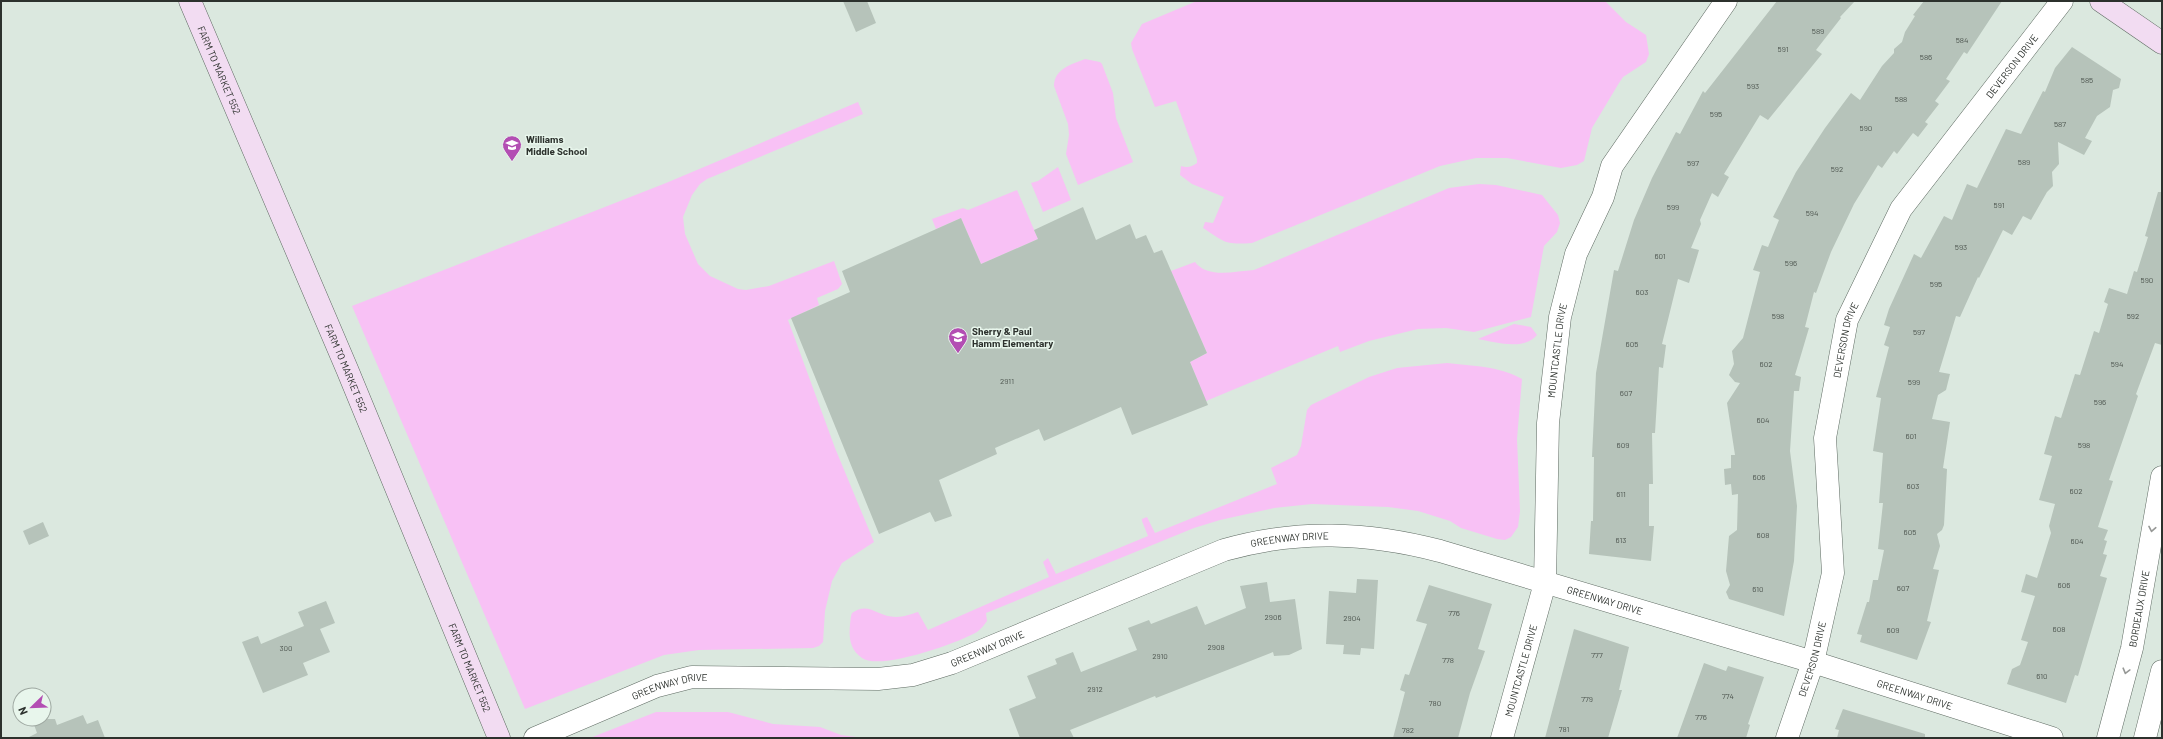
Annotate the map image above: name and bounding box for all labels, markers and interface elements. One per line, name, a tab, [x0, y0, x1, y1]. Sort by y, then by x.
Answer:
street label: FARM TO MARKET 552	[195, 24, 244, 116]
house number: 589	[1812, 26, 1824, 36]
street label: DEVERSON DRIVE	[1983, 32, 2040, 101]
house number: 584	[1956, 35, 1968, 45]
house number: 591	[1778, 44, 1789, 54]
house number: 586	[1920, 52, 1932, 62]
house number: 585	[2081, 75, 2093, 85]
house number: 593	[1747, 81, 1759, 91]
house number: 588	[1895, 94, 1907, 104]
house number: 595	[1710, 109, 1722, 119]
house number: 587	[2054, 119, 2066, 129]
house number: 590	[1860, 123, 1872, 133]
place label: Williams Middle School	[526, 133, 587, 157]
school or university icon: Williams Middle School	[501, 134, 523, 162]
house number: 589	[2018, 157, 2030, 167]
house number: 597	[1687, 158, 1699, 168]
house number: 592	[1831, 164, 1843, 174]
house number: 591	[1994, 200, 2005, 210]
house number: 599	[1667, 202, 1679, 212]
house number: 594	[1806, 208, 1818, 218]
house number: 593	[1955, 242, 1967, 252]
house number: 601	[1654, 251, 1666, 261]
house number: 596	[1785, 258, 1797, 268]
house number: 590	[2141, 275, 2153, 285]
house number: 595	[1930, 279, 1942, 289]
house number: 603	[1636, 287, 1648, 297]
street label: DEVERSON DRIVE	[1830, 300, 1861, 379]
street label: MOUNTCASTLE DRIVE	[1545, 302, 1569, 398]
house number: 598	[1772, 311, 1784, 321]
house number: 592	[2127, 311, 2139, 321]
street label: FARM TO MARKET 552	[322, 322, 370, 414]
place label: Sherry & Paul Hamm Elementary	[972, 325, 1053, 349]
school or university icon: Sherry & Paul Hamm Elementary	[947, 326, 969, 354]
house number: 597	[1913, 327, 1925, 337]
house number: 605	[1626, 339, 1638, 349]
house number: 602	[1760, 359, 1772, 369]
house number: 594	[2111, 359, 2123, 369]
house number: 2911	[1000, 376, 1014, 386]
house number: 599	[1908, 377, 1920, 387]
house number: 607	[1620, 388, 1632, 398]
house number: 596	[2094, 397, 2106, 407]
house number: 604	[1756, 415, 1770, 425]
house number: 601	[1905, 431, 1917, 441]
house number: 609	[1617, 440, 1629, 450]
house number: 598	[2078, 440, 2090, 450]
house number: 606	[1753, 472, 1765, 482]
house number: 603	[1907, 481, 1919, 491]
house number: 602	[2070, 486, 2082, 496]
house number: 611	[1616, 489, 1626, 499]
one-way arrow	[2149, 526, 2157, 532]
house number: 605	[1904, 527, 1916, 537]
street label: GREENWAY DRIVE	[1249, 529, 1329, 549]
house number: 608	[1757, 530, 1769, 540]
house number: 613	[1616, 535, 1626, 545]
house number: 604	[2070, 536, 2084, 546]
street label: BORDEAUX DRIVE	[2126, 569, 2152, 648]
house number: 606	[2058, 580, 2070, 590]
street label: GREENWAY DRIVE	[1565, 583, 1644, 617]
house number: 607	[1897, 583, 1909, 593]
house number: 610	[1752, 584, 1764, 594]
house number: 776	[1448, 608, 1460, 618]
house number: 2906	[1264, 612, 1282, 622]
house number: 2904	[1343, 613, 1361, 623]
street label: DEVERSON DRIVE	[1796, 620, 1828, 698]
street label: FARM TO MARKET 552	[446, 621, 494, 714]
street label: MOUNTCASTLE DRIVE	[1502, 623, 1539, 718]
house number: 608	[2053, 624, 2065, 634]
house number: 609	[1887, 625, 1899, 635]
street label: GREENWAY DRIVE	[949, 628, 1026, 669]
house number: 2908	[1207, 642, 1225, 652]
house number: 300	[279, 643, 293, 653]
house number: 777	[1591, 650, 1603, 660]
house number: 2910	[1152, 651, 1168, 661]
house number: 778	[1442, 655, 1454, 665]
one-way arrow	[2122, 667, 2131, 674]
street label: GREENWAY DRIVE	[630, 671, 708, 702]
house number: 610	[2036, 671, 2048, 681]
street label: GREENWAY DRIVE	[1875, 677, 1954, 712]
house number: 2912	[1087, 684, 1103, 694]
north arrow	[12, 687, 52, 727]
house number: 774	[1722, 691, 1734, 701]
house number: 779	[1581, 694, 1593, 704]
house number: 780	[1429, 698, 1441, 708]
text: N	[15, 705, 30, 717]
house number: 776	[1695, 712, 1707, 722]
house number: 781	[1559, 724, 1569, 734]
house number: 782	[1402, 725, 1414, 735]

